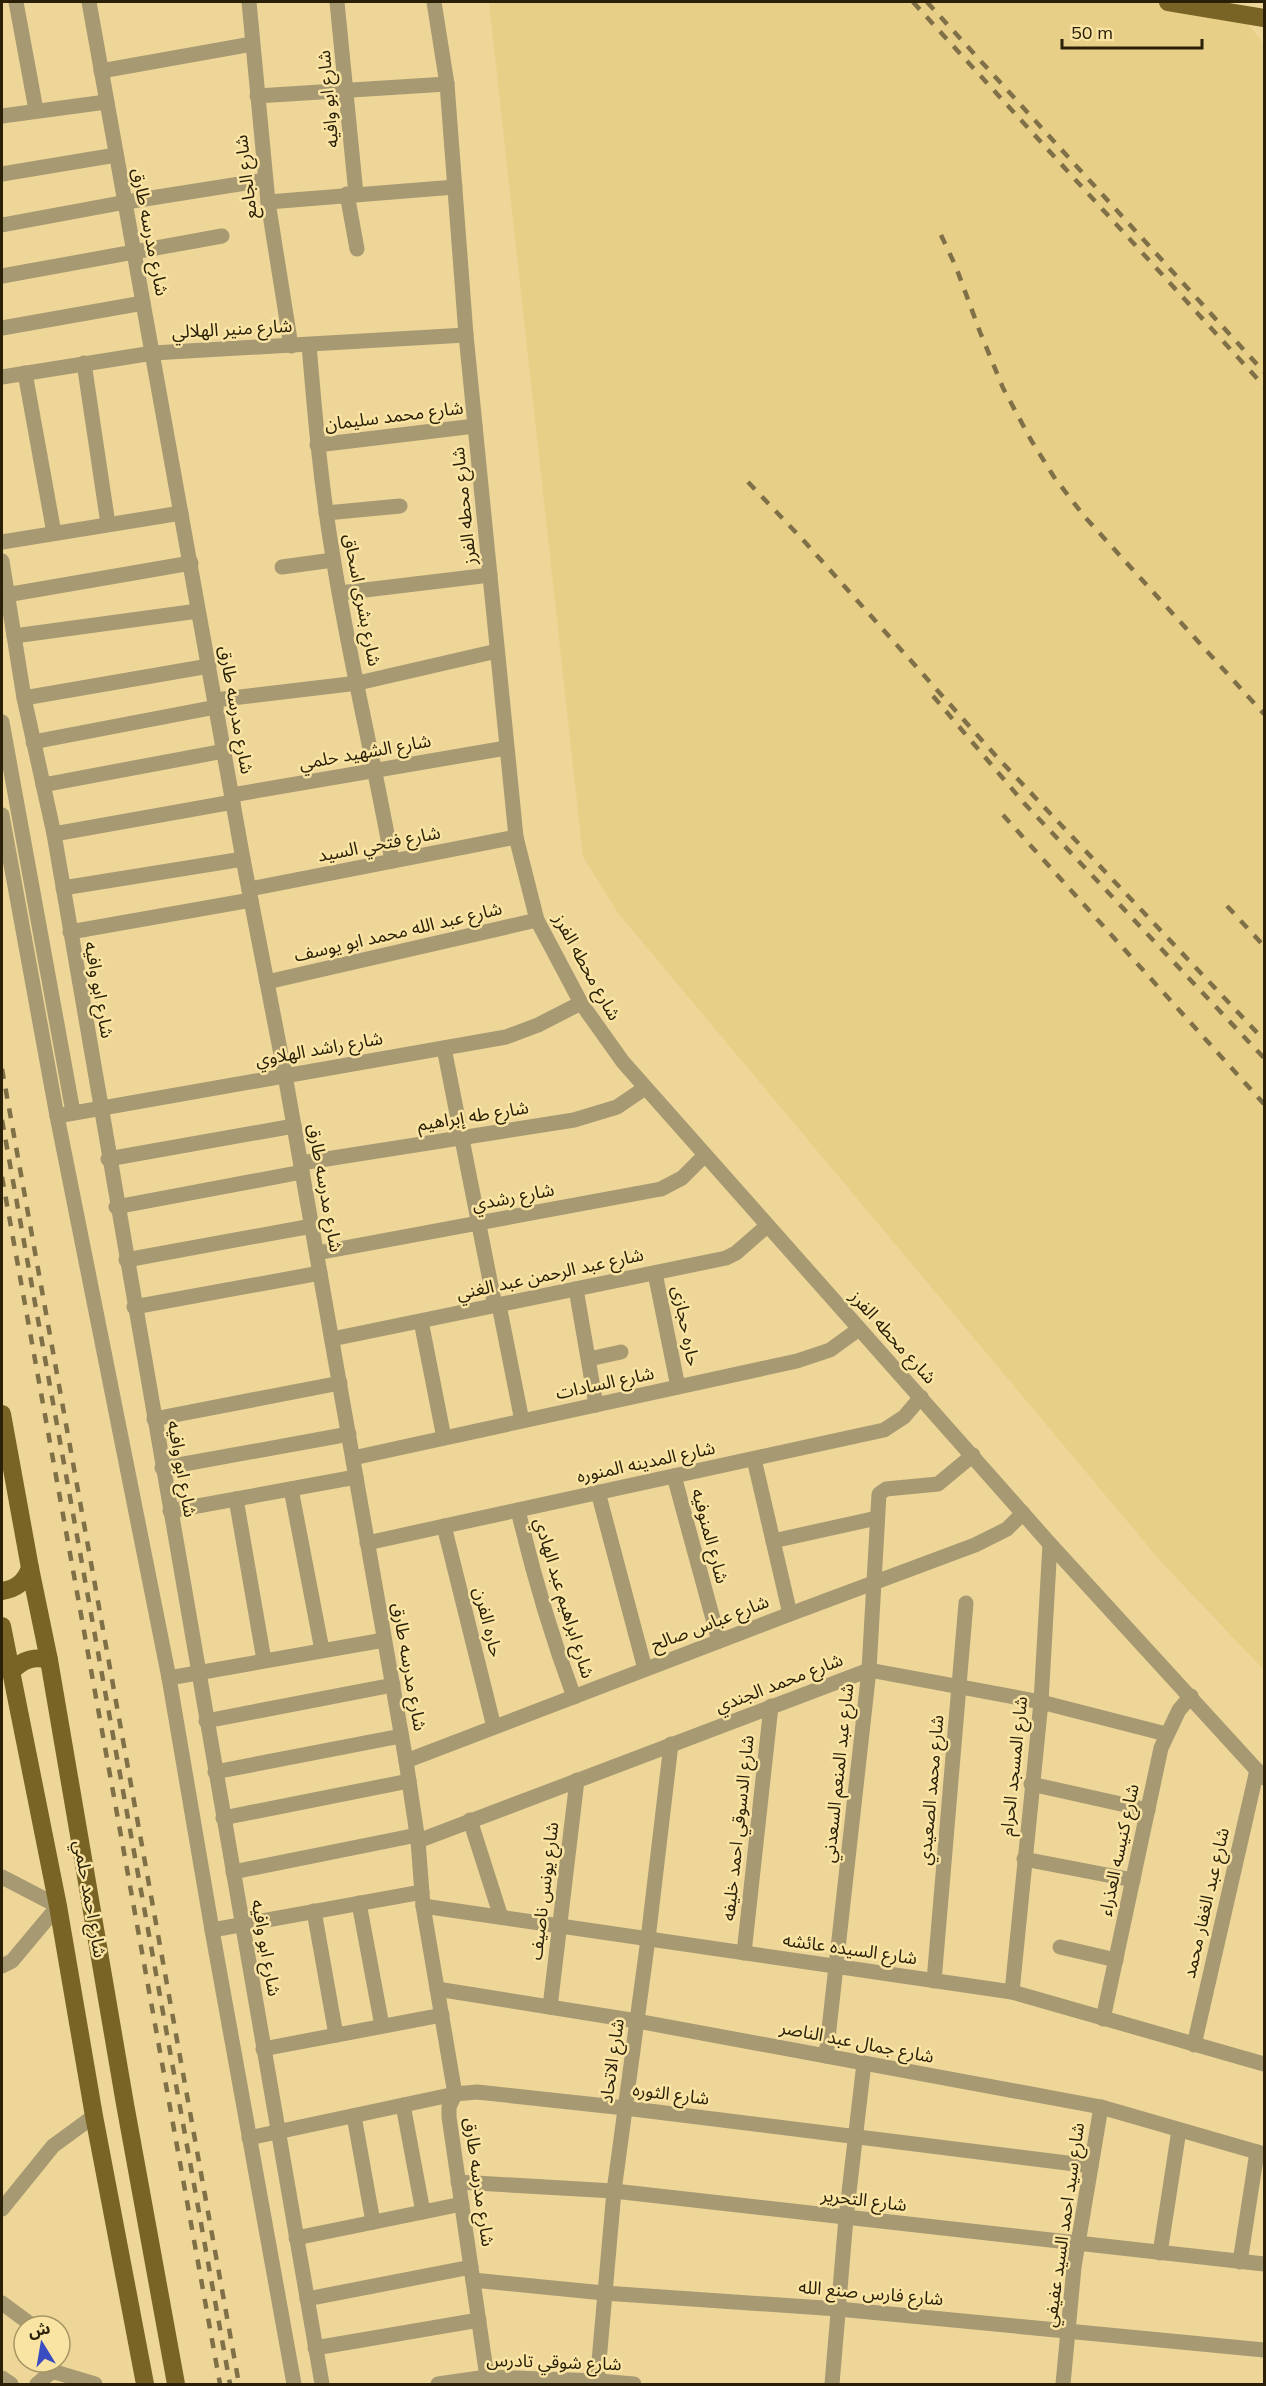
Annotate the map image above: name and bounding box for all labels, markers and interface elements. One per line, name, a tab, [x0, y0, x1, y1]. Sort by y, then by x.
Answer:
scale bar	[1062, 12, 1202, 50]
text: 50 m	[1071, 21, 1113, 44]
street label: شارع ابو وافيه	[312, 49, 346, 149]
street label: شارع الجامع	[229, 133, 265, 220]
street label: شارع مدرسه طارق	[124, 166, 174, 298]
street label: شارع منير الهلالي	[171, 314, 293, 346]
street label: شارع محمد سليمان	[323, 396, 465, 438]
street label: شارع محطه الفرز	[446, 446, 484, 567]
street label: شارع بشرى اسحاق	[335, 532, 387, 669]
street label: شارع مدرسه طارق	[211, 644, 259, 776]
street label: شارع الشهيد حلمي	[297, 729, 433, 777]
street label: شارع فتحي السيد	[316, 820, 443, 870]
street label: شارع عبد الله محمد ابو يوسف	[292, 896, 505, 970]
street label: شارع محطه الفرز	[546, 908, 626, 1026]
street label: شارع ابو وافيه	[77, 940, 119, 1041]
street label: شارع راشد الهلاوي	[253, 1026, 385, 1074]
street label: شارع طه إبراهيم	[416, 1095, 531, 1139]
street label: شارع مدرسه طارق	[300, 1122, 348, 1254]
street label: شارع رشدي	[470, 1177, 557, 1219]
street label: شارع عبد الرحمن عبد الغني	[454, 1242, 646, 1308]
street label: حاره حجازى	[667, 1284, 706, 1368]
street label: شارع محطه الفرز	[842, 1284, 942, 1390]
street label: شارع السادات	[554, 1361, 657, 1407]
street label: شارع ابو وافيه	[160, 1419, 202, 1520]
street label: شارع المدينه المنوره	[575, 1436, 718, 1490]
street label: شارع المنوفيه	[684, 1486, 734, 1587]
street label: شارع ابراهيم عبد الهادي	[526, 1515, 600, 1682]
street label: حاره الفرن	[469, 1585, 508, 1659]
street label: شارع عباس صالح	[648, 1589, 773, 1658]
street label: شارع مدرسه طارق	[384, 1601, 432, 1733]
street label: شارع محمد الجندي	[712, 1648, 847, 1720]
street label: شارع عبد المنعم السعدني	[817, 1682, 861, 1864]
street label: شارع المسجد الحرام	[995, 1695, 1035, 1837]
street label: شارع محمد الصعيدي	[912, 1714, 952, 1866]
street label: شارع الدسوقي احمد خليفه	[716, 1734, 762, 1922]
street label: شارع كنيسه العذراء	[1093, 1782, 1147, 1919]
street label: شارع يونس ناصيف	[524, 1821, 566, 1962]
street label: شارع عبد الغفار محمد	[1177, 1825, 1237, 1981]
street label: شارع احمد حلمي	[66, 1838, 112, 1960]
street label: شارع ابو وافيه	[244, 1898, 286, 1999]
street label: شارع السيده عائشه	[781, 1928, 919, 1972]
street label: شارع جمال عبد الناصر	[777, 2015, 936, 2071]
street label: شارع الاتحاد	[594, 2017, 632, 2105]
street label: شارع الثوره	[631, 2077, 711, 2113]
street label: شارع مدرسه طارق	[456, 2116, 500, 2248]
street label: شارع سيد احمد السيد عفيفي	[1038, 2121, 1092, 2329]
street label: شارع التحرير	[819, 2183, 908, 2219]
street label: شارع فارس صنع الله	[797, 2275, 944, 2313]
north arrow	[12, 2314, 72, 2374]
text: ش	[26, 2317, 52, 2341]
street label: شارع شوقي تادرس	[486, 2348, 622, 2378]

